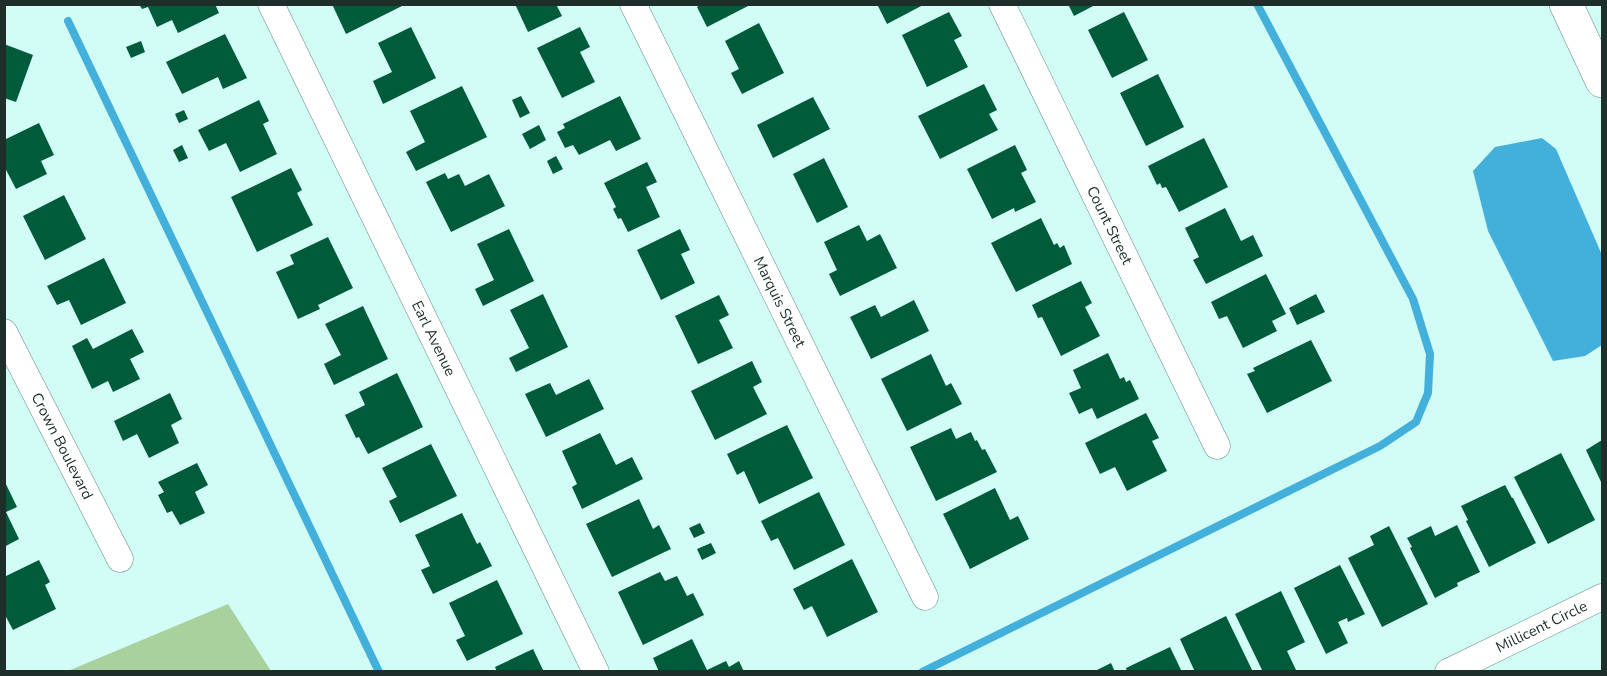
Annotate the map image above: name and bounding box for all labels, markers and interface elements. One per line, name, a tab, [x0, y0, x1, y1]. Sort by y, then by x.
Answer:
street label: Count Street	[1082, 183, 1138, 268]
street label: Marquis Street	[749, 253, 811, 351]
street label: Earl Avenue	[407, 298, 461, 379]
street label: Crown Boulevard	[27, 389, 98, 503]
street label: Millicent Circle	[1492, 596, 1591, 657]

